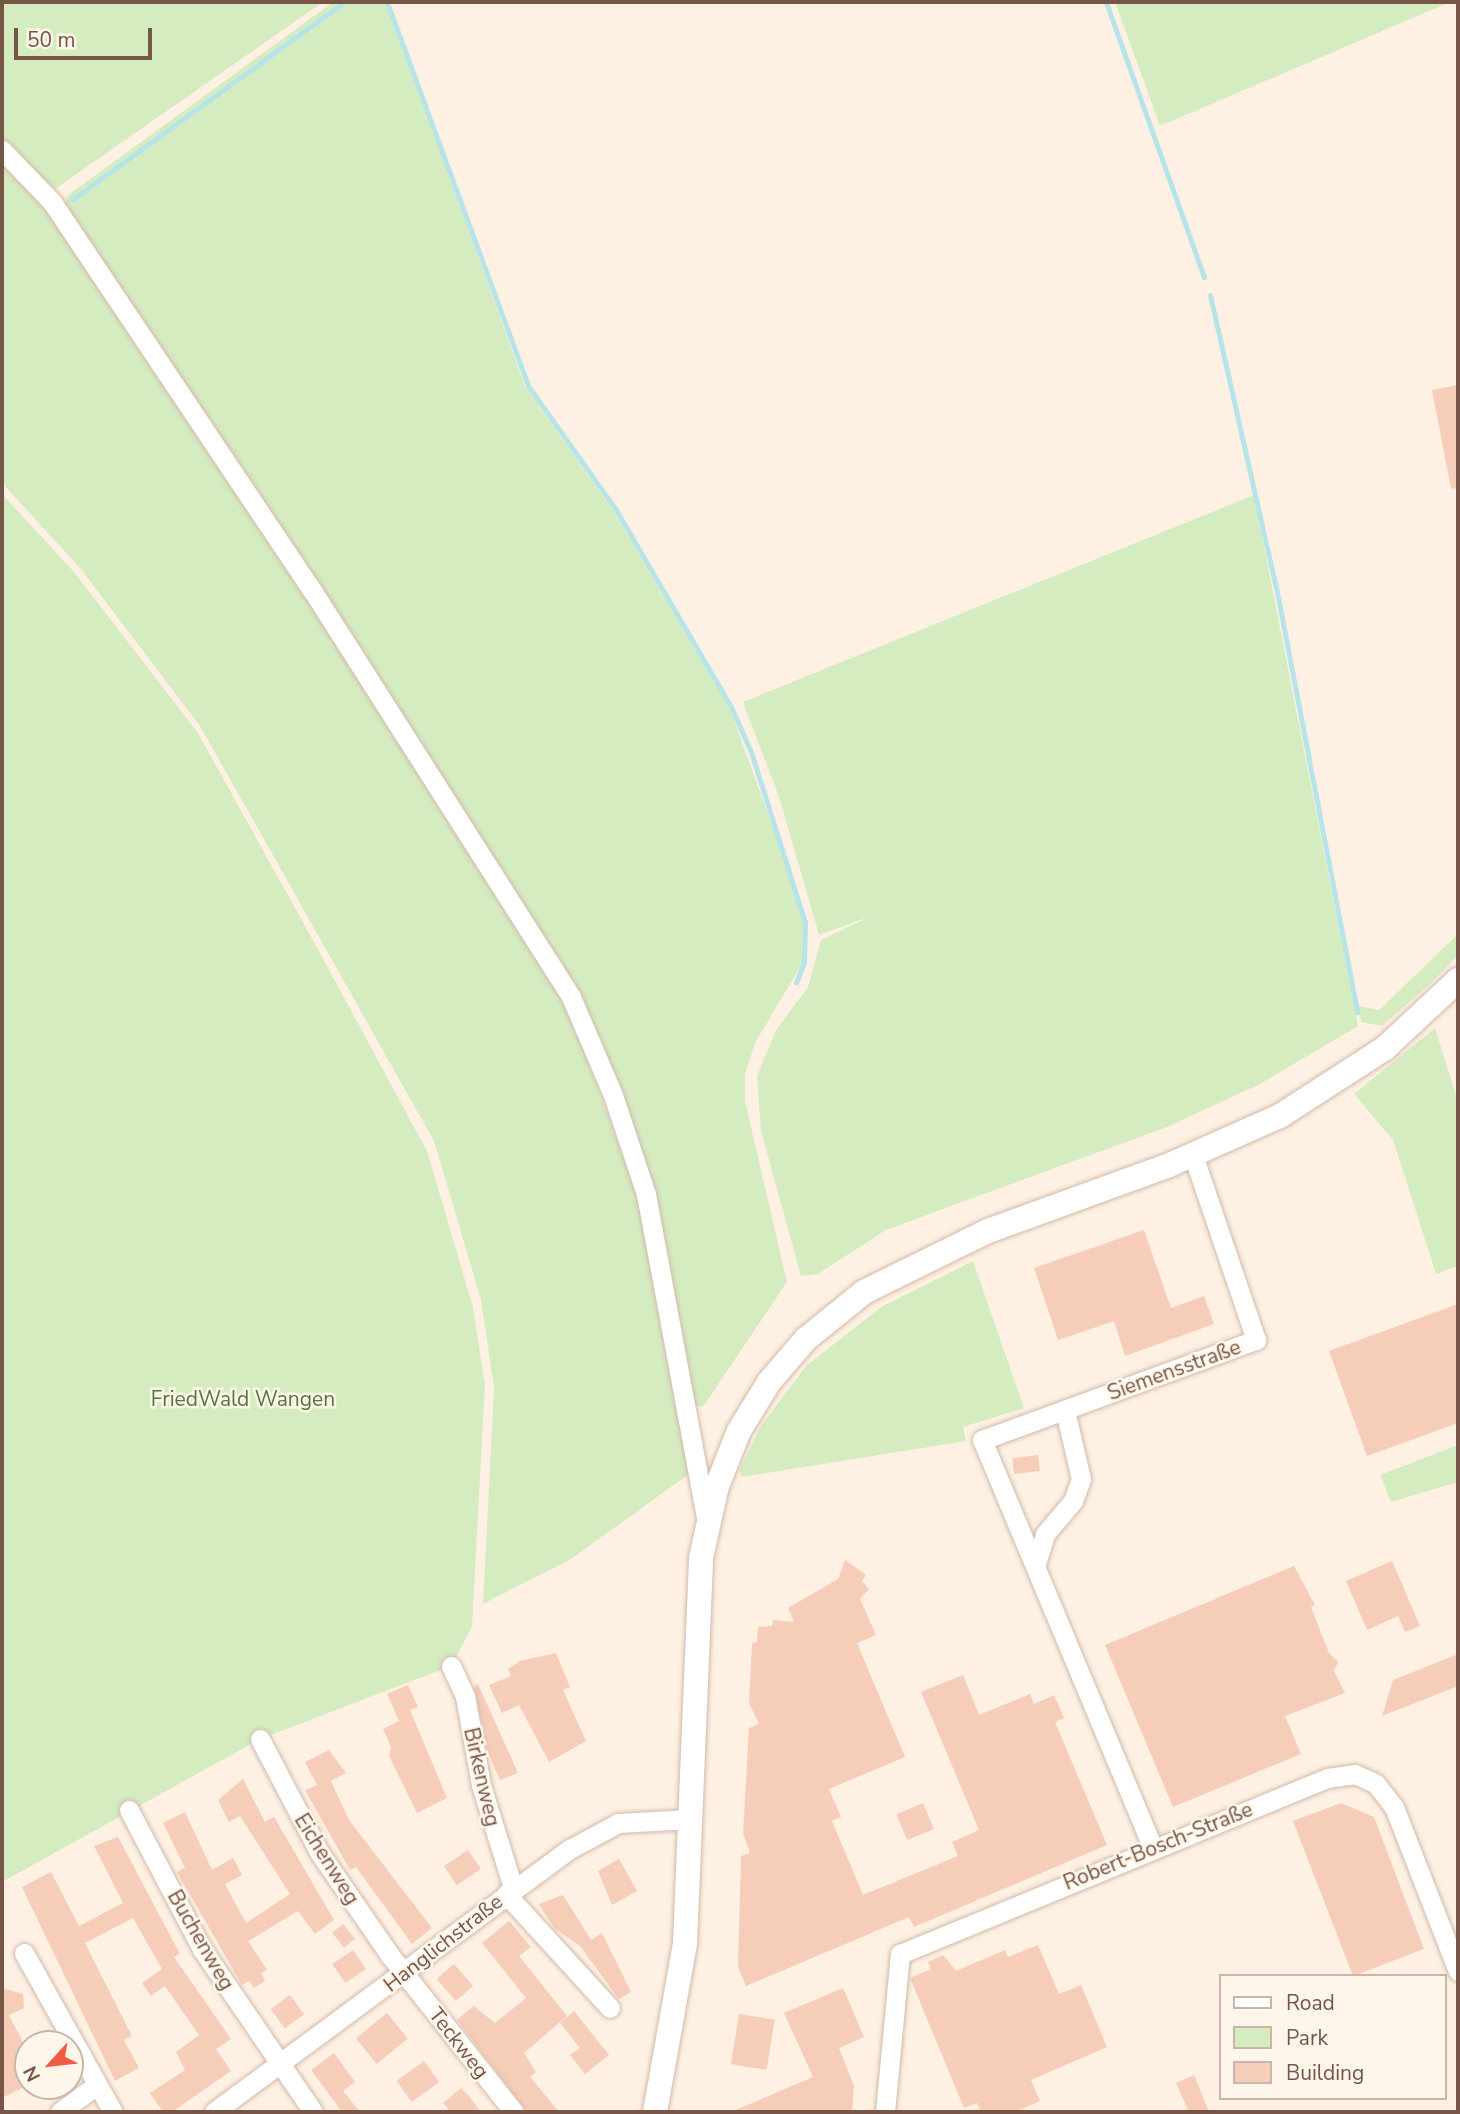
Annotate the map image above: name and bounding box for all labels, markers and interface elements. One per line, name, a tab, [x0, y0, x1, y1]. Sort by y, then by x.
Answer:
scale bar	[18, 14, 156, 58]
text: 50 m	[27, 26, 76, 54]
street label: Siemensstraße	[1104, 1334, 1244, 1406]
park label: FriedWald Wangen	[151, 1386, 335, 1412]
street label: Birkenweg	[458, 1725, 506, 1829]
street label: Robert-Bosch-Straße	[1060, 1796, 1256, 1896]
street label: Eichenweg	[289, 1809, 365, 1909]
street label: Buchenweg	[162, 1885, 240, 1995]
street label: Hanglichstraße	[378, 1889, 508, 1997]
legend	[1218, 1974, 1446, 2100]
text: Road	[1286, 1989, 1335, 2017]
street label: Teckweg	[423, 2003, 495, 2083]
text: Park	[1286, 2024, 1328, 2052]
north arrow	[14, 2030, 84, 2100]
text: Building	[1286, 2059, 1364, 2087]
text: N	[17, 2061, 47, 2086]

